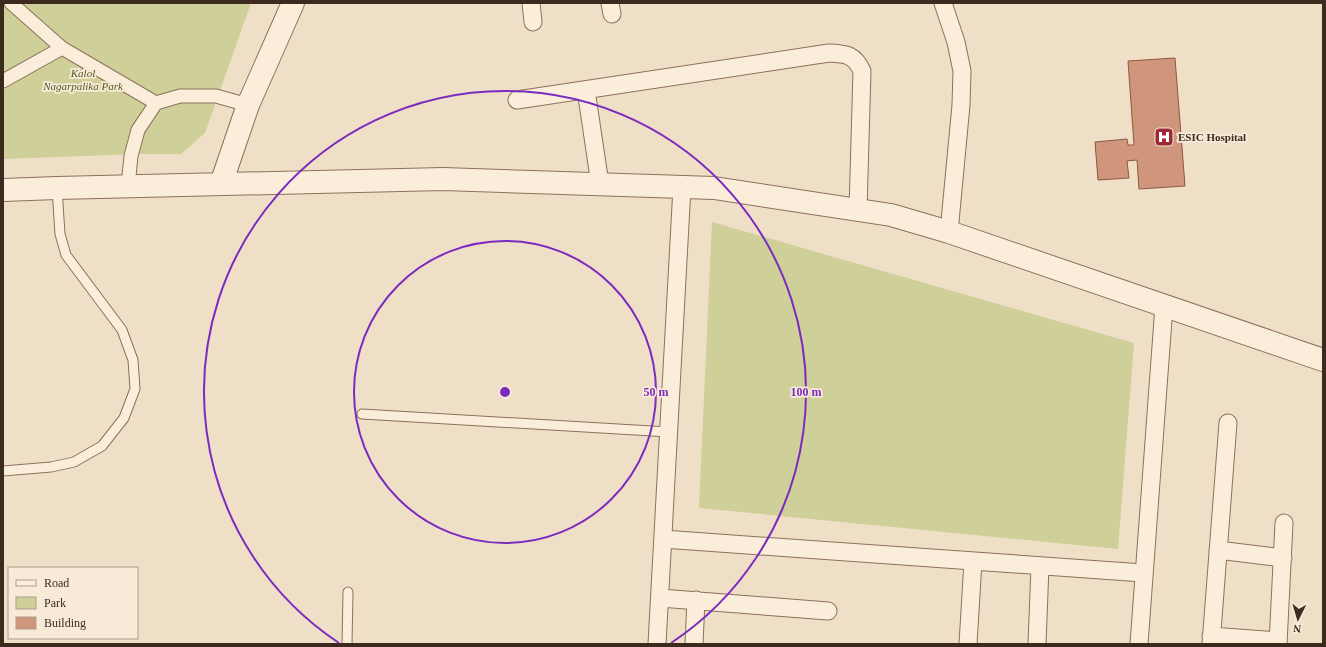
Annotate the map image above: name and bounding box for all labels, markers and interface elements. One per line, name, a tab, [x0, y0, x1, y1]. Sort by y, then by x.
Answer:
park label: Kalol Nagarpalika Park	[42, 67, 124, 92]
hospital icon: ESIC Hospital	[1153, 126, 1175, 148]
place label: ESIC Hospital	[1178, 131, 1246, 143]
centre of rings	[498, 385, 512, 399]
text: 50 m	[644, 385, 669, 399]
text: 100 m	[791, 385, 822, 399]
legend	[8, 567, 138, 639]
text: Road	[44, 576, 69, 590]
text: Park	[44, 596, 66, 610]
north arrow	[1278, 599, 1318, 639]
text: Building	[44, 616, 86, 630]
text: N	[1293, 623, 1302, 635]

